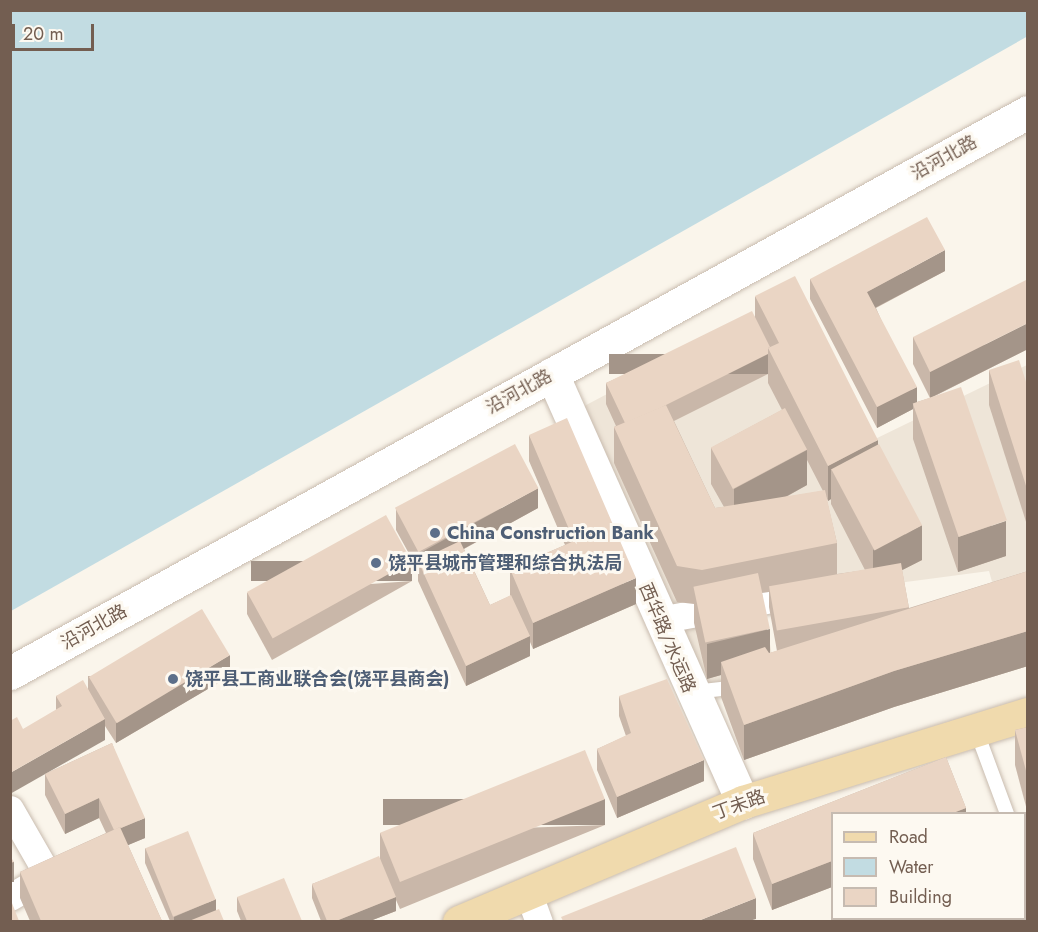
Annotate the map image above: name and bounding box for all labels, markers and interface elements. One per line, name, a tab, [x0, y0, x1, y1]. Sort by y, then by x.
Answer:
scale bar	[15, 12, 98, 50]
text: 20 m	[23, 21, 63, 47]
street label: 沿河北路	[907, 131, 981, 185]
street label: 沿河北路	[482, 365, 556, 419]
place label: China Construction Bank	[447, 522, 654, 544]
marker: China Construction Bank	[428, 526, 442, 540]
place label: 饶平县城市管理和综合执法局	[388, 552, 622, 574]
marker: 饶平县城市管理和综合执法局	[369, 556, 383, 570]
street label: 西华路/水运路	[634, 580, 700, 696]
street label: 沿河北路	[57, 600, 131, 654]
place label: 饶平县工商业联合会(饶平县商会)	[185, 668, 449, 690]
marker: 饶平县工商业联合会(饶平县商会)	[166, 672, 180, 686]
street label: 丁未路	[710, 786, 768, 824]
legend	[831, 812, 1026, 920]
text: Road	[889, 824, 928, 850]
text: Water	[889, 854, 933, 880]
text: Building	[889, 884, 952, 910]

